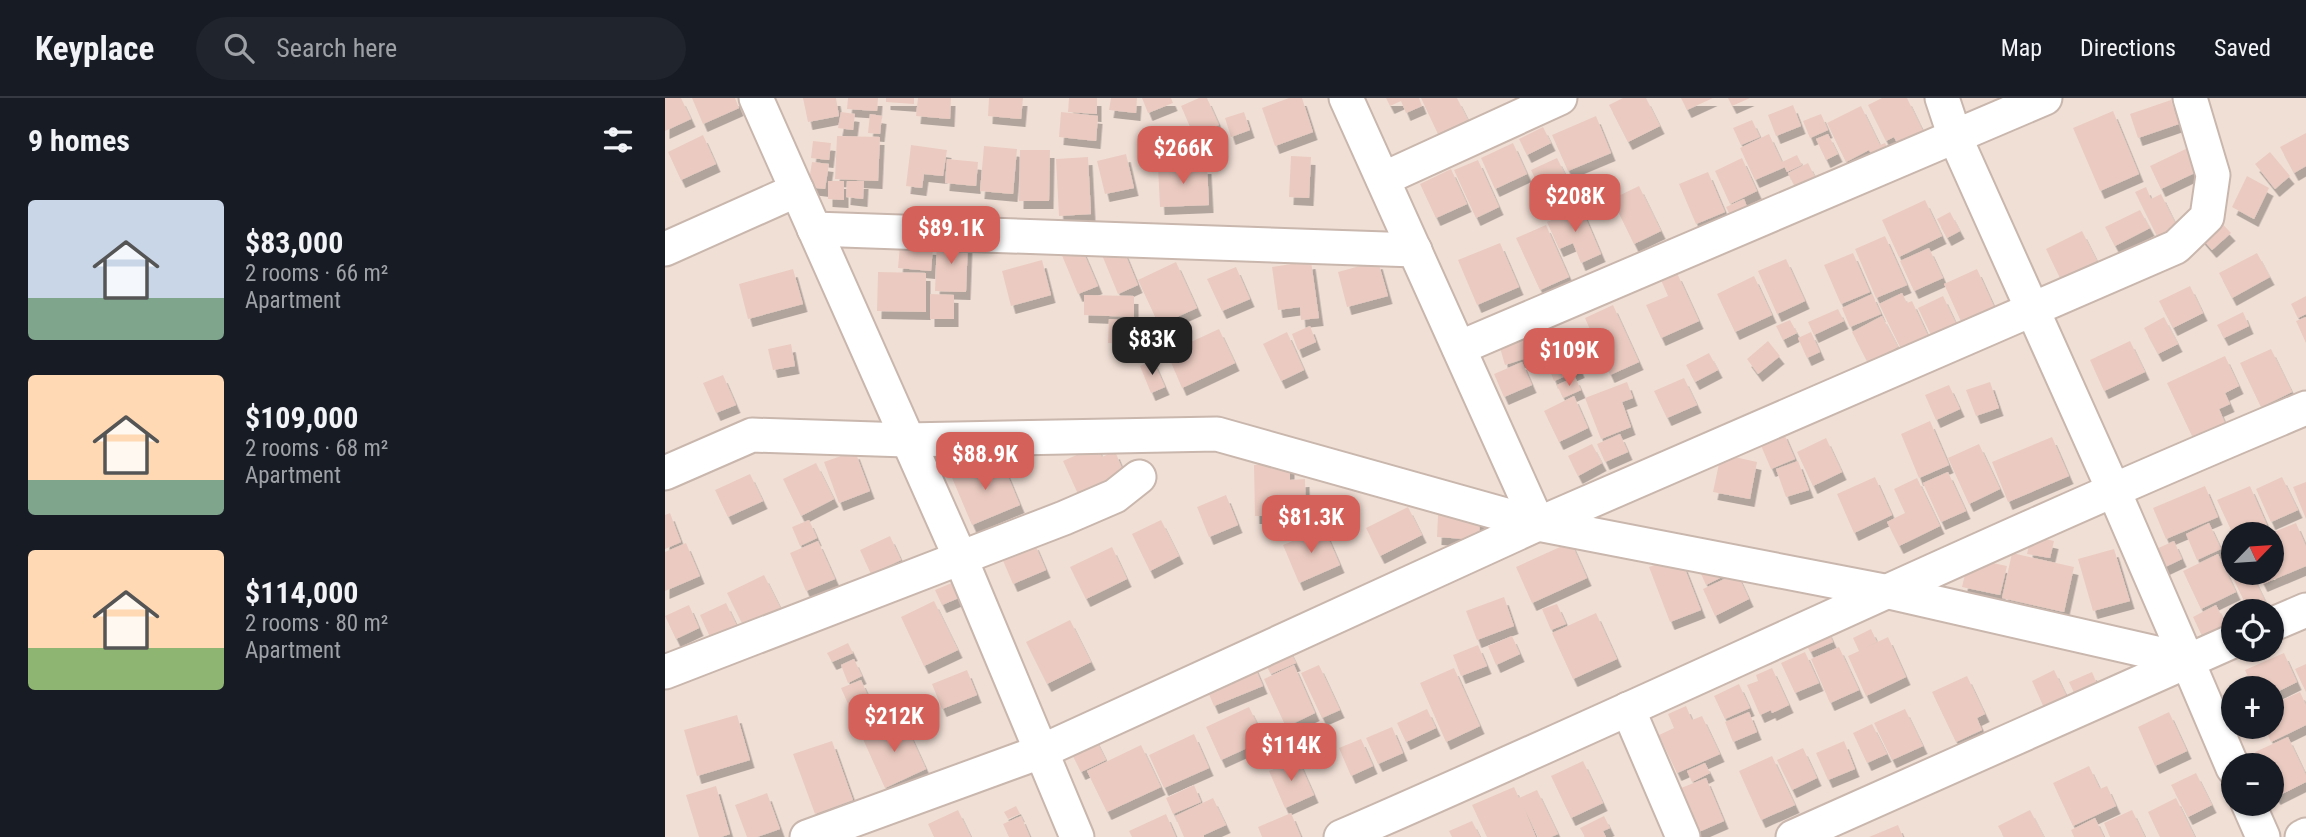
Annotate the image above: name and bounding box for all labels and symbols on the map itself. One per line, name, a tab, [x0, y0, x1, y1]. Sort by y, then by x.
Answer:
pin: $266K	[1134, 126, 1232, 186]
pin: $208K	[1526, 174, 1624, 234]
pin: $89.1K	[894, 206, 1008, 266]
pin: $83K	[1111, 317, 1193, 377]
pin: $109K	[1520, 328, 1618, 388]
pin: $88.9K	[928, 432, 1042, 492]
pin: $81.3K	[1254, 496, 1368, 555]
north arrow	[2221, 522, 2284, 584]
pin: $212K	[845, 694, 943, 754]
pin: $114K	[1242, 724, 1340, 783]

